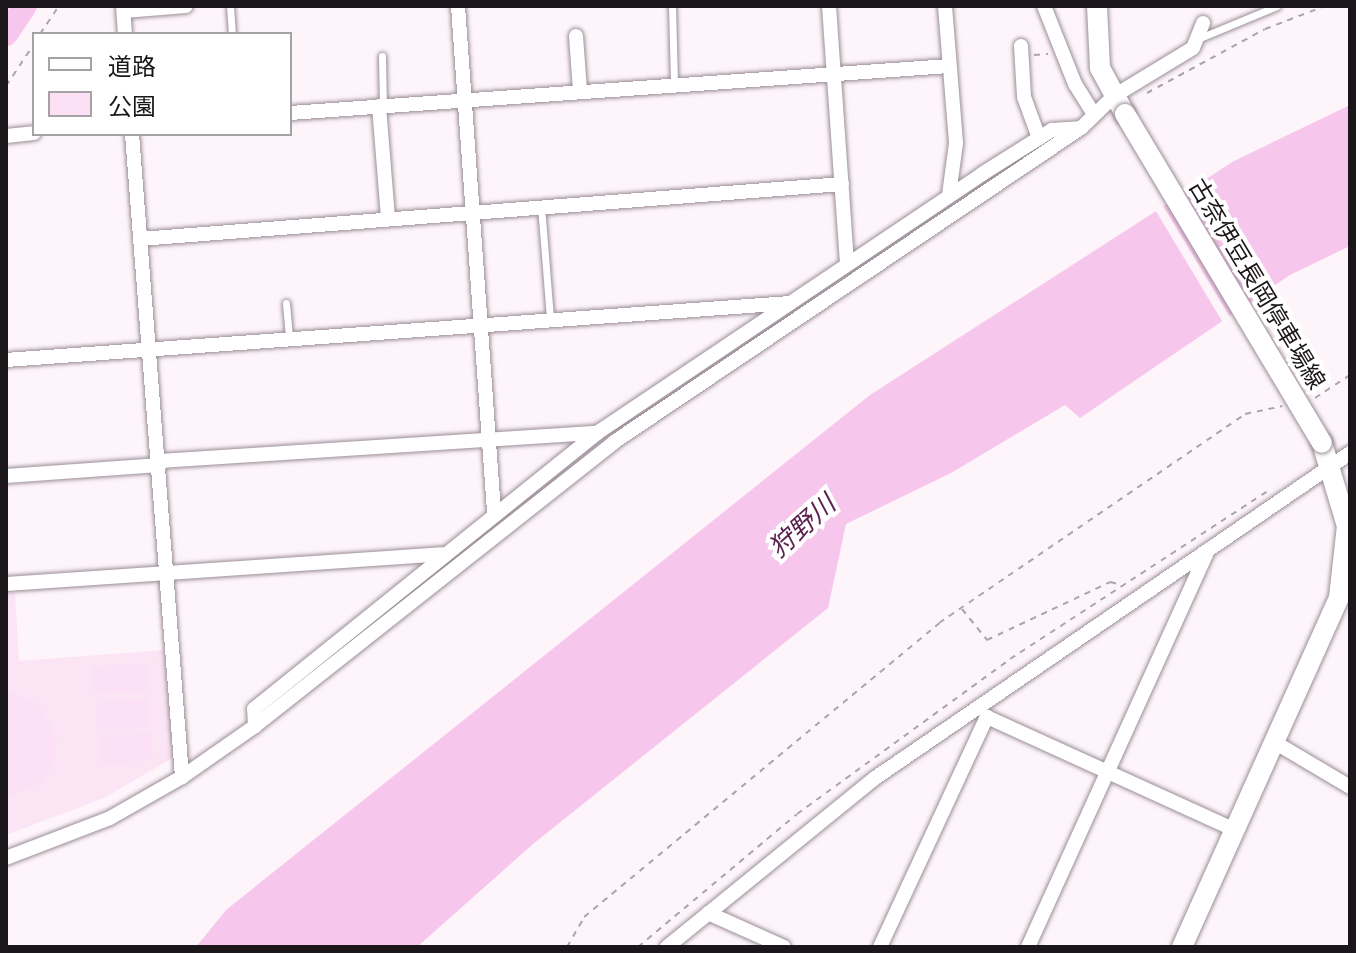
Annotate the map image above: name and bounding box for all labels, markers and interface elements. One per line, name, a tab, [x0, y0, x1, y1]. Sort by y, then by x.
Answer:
legend	[32, 32, 292, 136]
text: 道路	[108, 51, 156, 81]
text: 公園	[108, 91, 156, 121]
street label: 古奈伊豆長岡停車場線	[1183, 174, 1331, 394]
water label: 狩野川	[763, 488, 841, 564]

